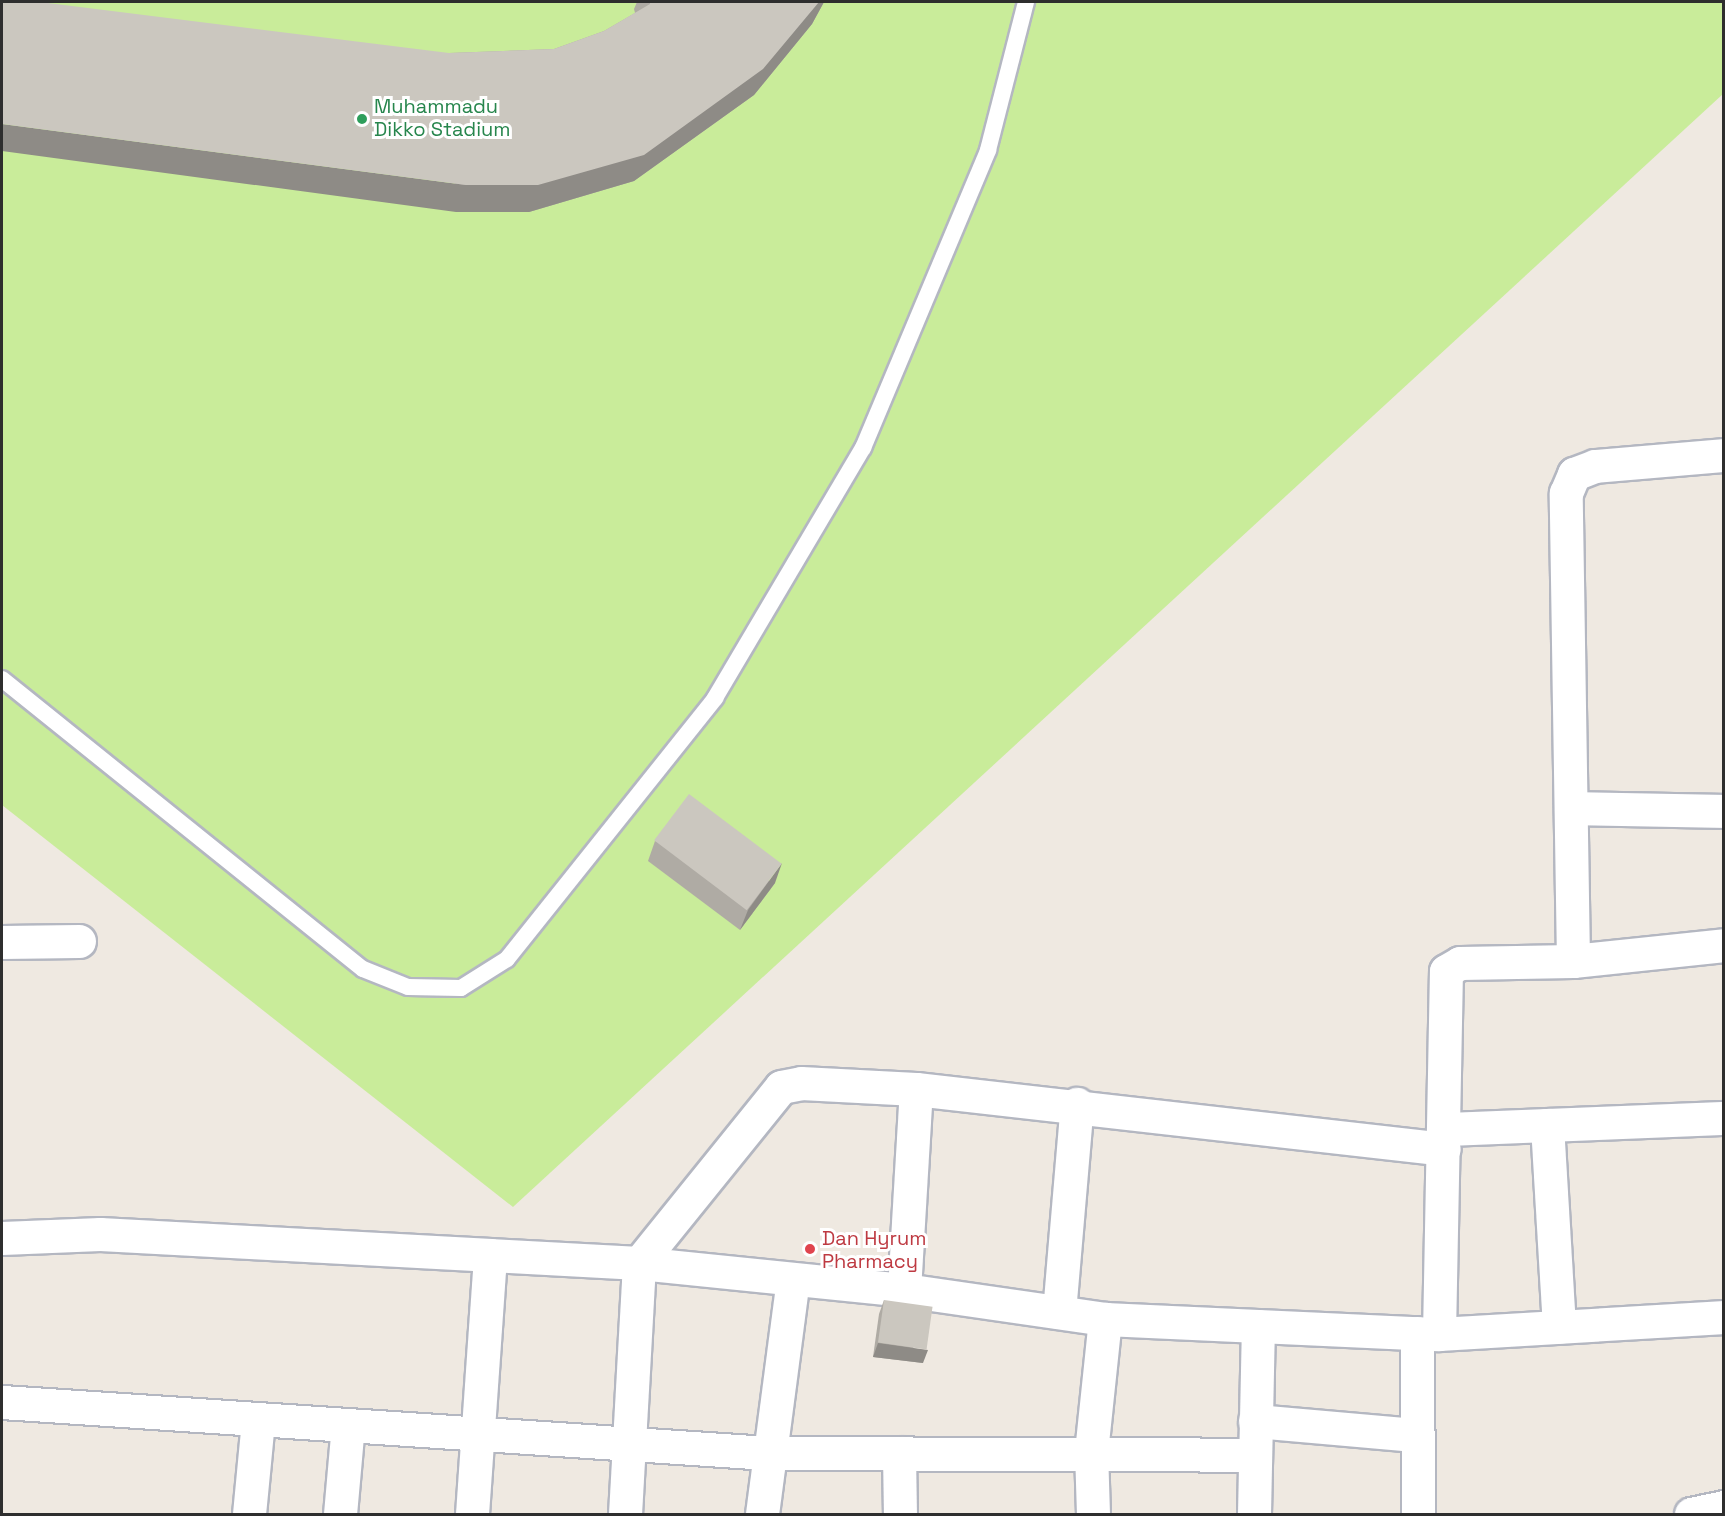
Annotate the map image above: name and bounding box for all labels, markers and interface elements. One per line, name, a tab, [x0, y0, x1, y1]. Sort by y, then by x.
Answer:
place label: Muhammadu Dikko Stadium	[374, 95, 511, 142]
marker: Muhammadu Dikko Stadium	[355, 112, 369, 126]
place label: Dan Hyrum Pharmacy	[822, 1226, 926, 1273]
marker: Dan Hyrum Pharmacy	[803, 1242, 817, 1256]

